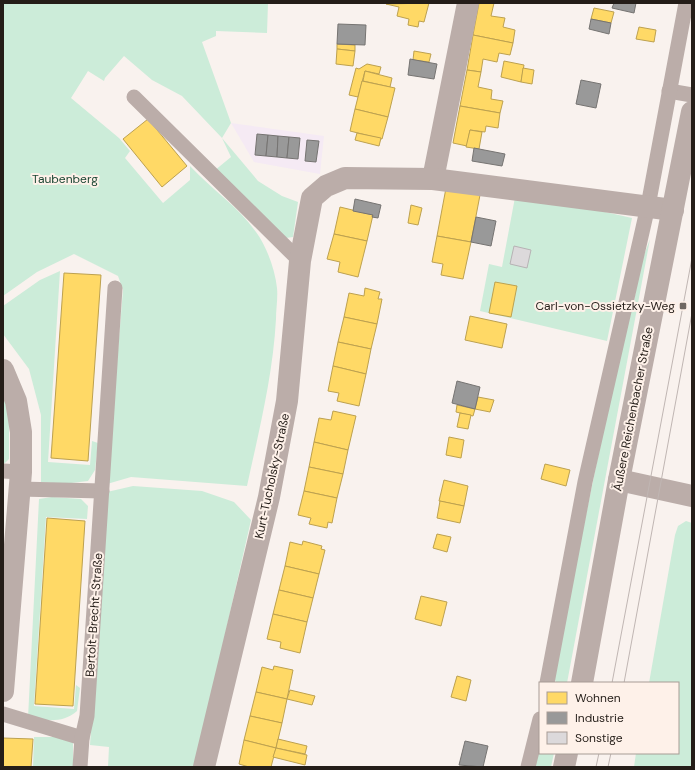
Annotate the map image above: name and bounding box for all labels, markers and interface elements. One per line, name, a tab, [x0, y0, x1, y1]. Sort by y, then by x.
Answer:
park label: Taubenberg	[32, 171, 98, 187]
place label: Carl-von-Ossietzky-Weg	[535, 298, 675, 314]
marker: Carl-von-Ossietzky-Weg	[678, 301, 688, 311]
street label: Äußere Reichenbacher Straße	[609, 325, 657, 492]
street label: Kurt-Tucholsky-Straße	[251, 412, 293, 540]
street label: Bertolt-Brecht-Straße	[82, 552, 106, 678]
legend	[539, 682, 679, 754]
text: Wohnen	[575, 690, 621, 706]
text: Industrie	[575, 710, 624, 726]
text: Sonstige	[575, 730, 623, 746]

